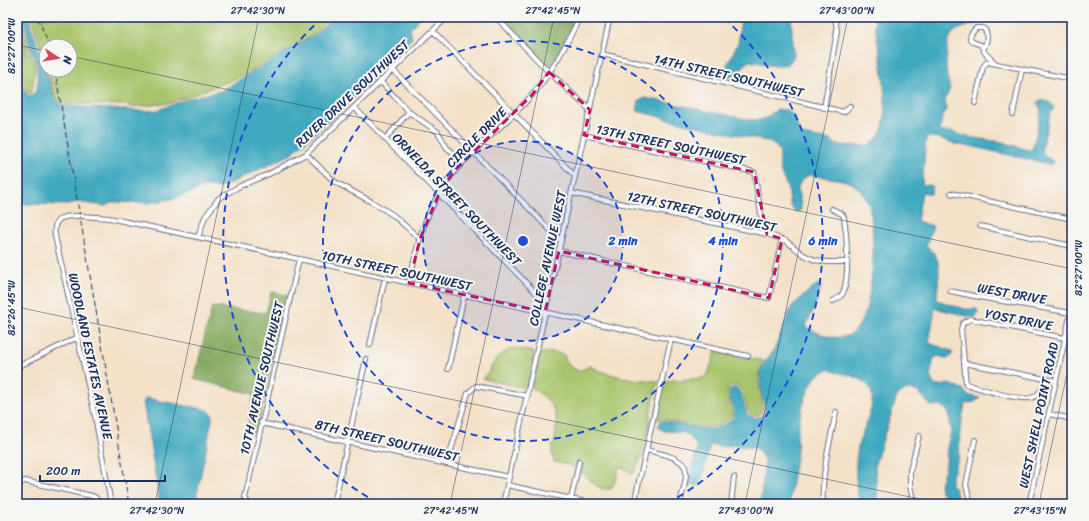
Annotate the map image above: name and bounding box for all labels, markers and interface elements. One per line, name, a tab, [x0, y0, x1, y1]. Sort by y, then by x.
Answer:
text: 27°42'30"N	[231, 2, 285, 20]
text: 27°42'45"N	[526, 2, 581, 20]
text: 27°43'00"N	[820, 2, 875, 20]
text: 82°27'00"W	[3, 18, 21, 74]
street label: RIVER DRIVE SOUTHWEST	[290, 33, 416, 153]
north arrow	[38, 38, 78, 78]
street label: 14TH STREET SOUTHWEST	[652, 47, 808, 104]
text: N	[57, 53, 78, 66]
street label: CIRCLE DRIVE	[440, 101, 513, 173]
street label: 13TH STREET SOUTHWEST	[594, 117, 749, 172]
street label: ORNELDA STREET SOUTHWEST	[386, 127, 528, 272]
street label: 12TH STREET SOUTHWEST	[625, 184, 780, 239]
street label: COLLEGE AVENUE WEST	[522, 187, 573, 328]
text: 2 min	[607, 230, 638, 252]
text: 4 min	[707, 230, 738, 252]
text: 6 min	[808, 230, 838, 252]
centre of rings	[516, 234, 530, 248]
text: 82°27'00"W	[1070, 240, 1088, 296]
street label: 10TH STREET SOUTHWEST	[320, 243, 476, 298]
street label: WOODLAND ESTATES AVENUE	[62, 271, 120, 442]
street label: WEST DRIVE	[976, 276, 1049, 311]
text: 82°26'45"W	[3, 280, 21, 336]
street label: 10TH AVENUE SOUTHWEST	[233, 298, 291, 457]
street label: YOST DRIVE	[983, 302, 1055, 337]
street label: WEST SHELL POINT ROAD	[1012, 340, 1065, 490]
street label: 8TH STREET SOUTHWEST	[313, 413, 463, 469]
scale bar	[40, 457, 165, 483]
text: 200 m	[46, 460, 80, 482]
text: 27°42'30"N	[130, 502, 184, 520]
text: 27°42'45"N	[424, 502, 479, 520]
text: 27°43'00"N	[719, 502, 774, 520]
text: 27°43'15"N	[1014, 502, 1066, 520]

